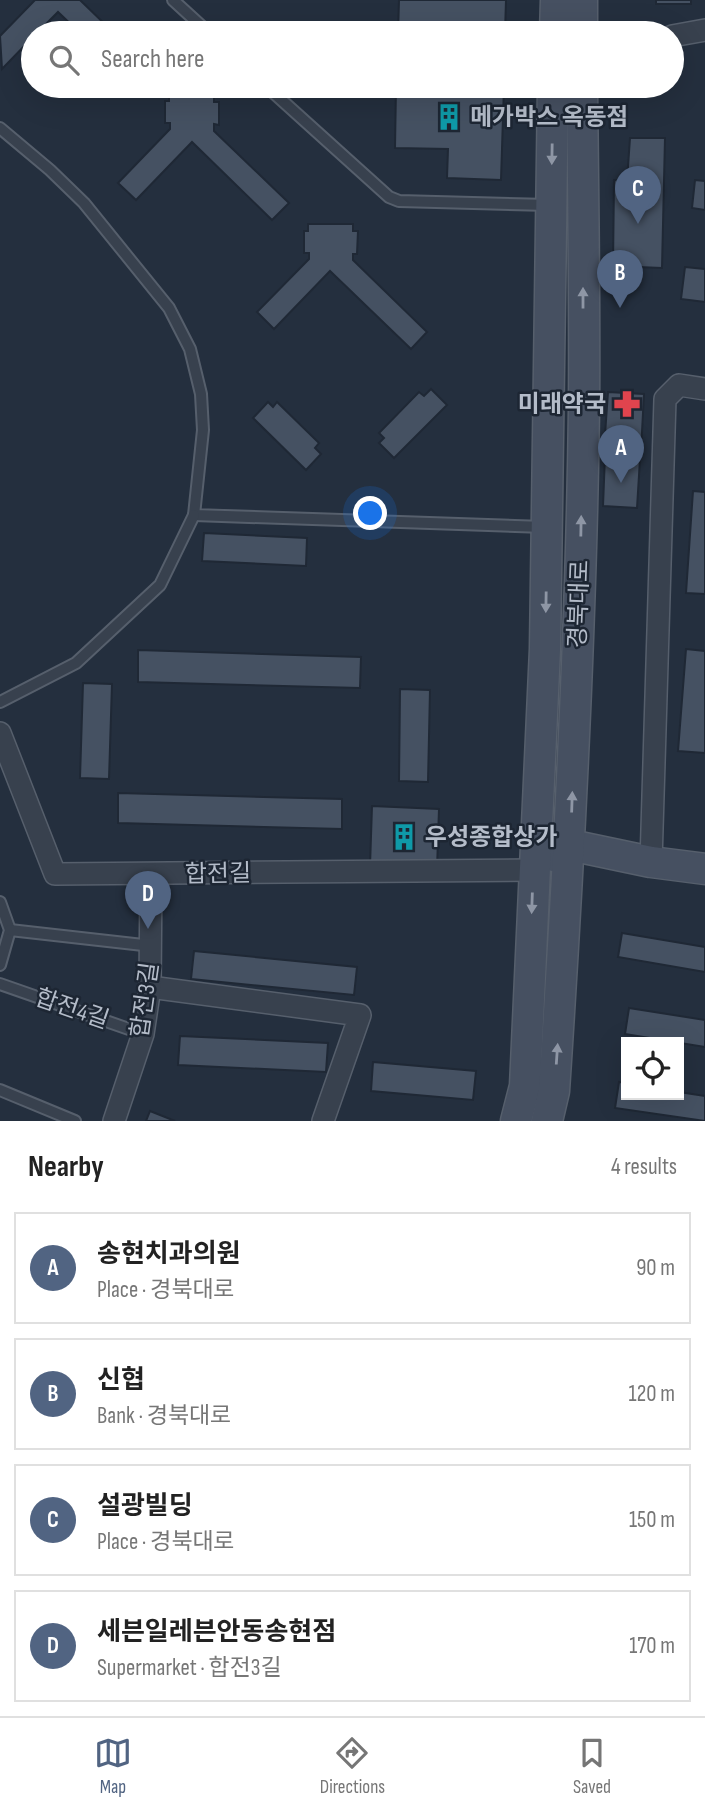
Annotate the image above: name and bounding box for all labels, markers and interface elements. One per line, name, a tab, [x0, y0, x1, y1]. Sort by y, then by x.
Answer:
search box	[21, 21, 684, 98]
icon: search	[45, 41, 83, 79]
text: Search here	[101, 44, 204, 75]
building icon: 메가박스 옥동점	[434, 102, 464, 132]
place label: 메가박스 옥동점	[470, 103, 628, 132]
one-way arrow	[546, 143, 558, 165]
pin: C	[615, 166, 661, 224]
pin: B	[597, 250, 643, 308]
one-way arrow	[577, 287, 589, 309]
pharmacy icon: 미래약국	[612, 389, 642, 419]
place label: 미래약국	[518, 390, 606, 419]
pin: A	[598, 425, 644, 483]
your location	[353, 496, 387, 530]
one-way arrow	[576, 515, 587, 537]
street label: 경북대로	[563, 559, 595, 649]
one-way arrow	[540, 591, 551, 613]
one-way arrow	[566, 791, 577, 813]
building icon: 우성종합상가	[389, 822, 419, 852]
place label: 우성종합상가	[425, 823, 557, 852]
street label: 합전길	[185, 859, 251, 889]
pin: D	[125, 871, 171, 929]
one-way arrow	[527, 892, 538, 914]
street label: 합전3길	[125, 960, 165, 1040]
street label: 합전4길	[31, 983, 113, 1035]
map controls	[621, 1037, 684, 1100]
button: locate	[621, 1037, 684, 1100]
one-way arrow	[551, 1043, 562, 1065]
text: Nearby	[28, 1149, 104, 1185]
text: 4 results	[611, 1153, 677, 1181]
text: 송현치과의원	[97, 1239, 241, 1270]
text: A	[48, 1254, 58, 1282]
text: 90 m	[636, 1254, 675, 1282]
text: Place · 경북대로	[97, 1276, 235, 1304]
text: 신협	[97, 1365, 145, 1396]
text: B	[48, 1380, 58, 1408]
text: 120 m	[629, 1380, 675, 1408]
text: Bank · 경북대로	[97, 1402, 231, 1430]
text: 설광빌딩	[97, 1491, 193, 1522]
text: C	[47, 1506, 59, 1534]
text: 150 m	[629, 1506, 675, 1534]
text: Place · 경북대로	[97, 1528, 235, 1556]
text: 세븐일레븐안동송현점	[97, 1617, 336, 1648]
text: D	[47, 1632, 59, 1660]
text: 170 m	[629, 1632, 675, 1660]
text: Supermarket · 합전3길	[97, 1654, 282, 1682]
tab: Map	[94, 1734, 132, 1799]
tab: Directions	[320, 1734, 385, 1799]
tab: Saved	[573, 1734, 611, 1799]

